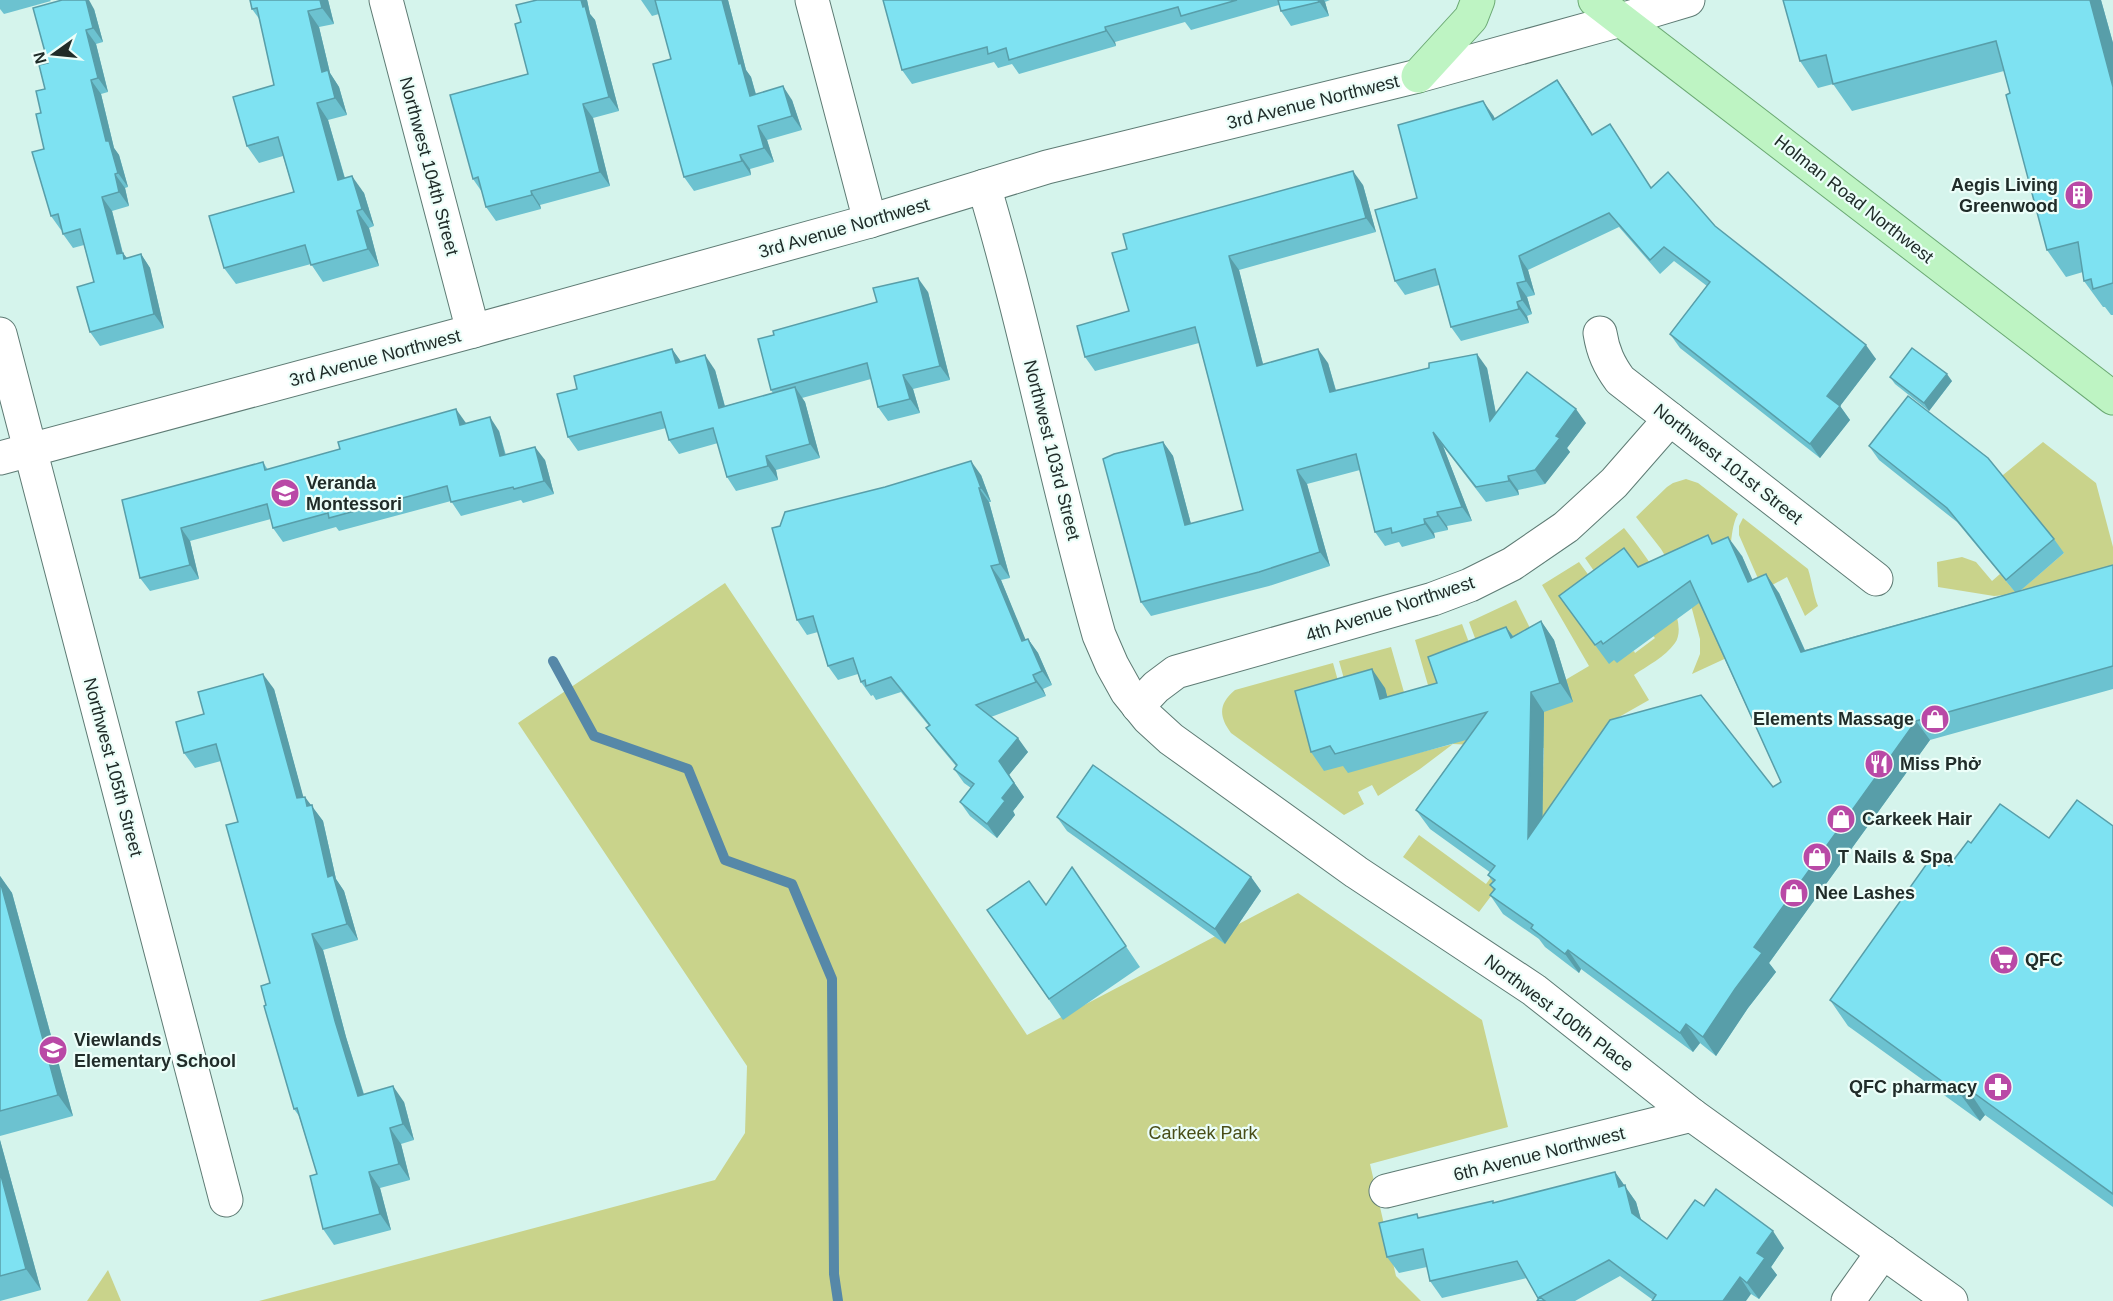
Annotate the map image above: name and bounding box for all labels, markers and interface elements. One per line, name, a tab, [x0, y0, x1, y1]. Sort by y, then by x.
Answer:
north arrow	[24, 24, 84, 84]
text: N	[30, 50, 50, 66]
street label: 3rd Avenue Northwest	[1225, 71, 1401, 133]
street label: Northwest 104th Street	[396, 74, 462, 258]
street label: Holman Road Northwest	[1771, 131, 1937, 267]
place label: Aegis Living Greenwood	[1951, 175, 2058, 216]
building icon: Aegis Living Greenwood	[2063, 179, 2095, 211]
street label: 3rd Avenue Northwest	[756, 194, 932, 262]
street label: 3rd Avenue Northwest	[287, 325, 463, 391]
street label: Northwest 103rd Street	[1020, 358, 1084, 542]
street label: Northwest 101st Street	[1650, 400, 1806, 528]
place label: Veranda Montessori	[306, 473, 402, 514]
school or university icon: Veranda Montessori	[269, 477, 301, 509]
street label: 4th Avenue Northwest	[1303, 572, 1477, 646]
street label: Northwest 105th Street	[80, 675, 146, 859]
shop icon: Elements Massage	[1919, 703, 1951, 735]
place label: Elements Massage	[1753, 709, 1914, 729]
restaurant icon: Miss Phở	[1863, 748, 1895, 780]
place label: Miss Phở	[1900, 754, 1981, 774]
shop icon: Carkeek Hair	[1825, 803, 1857, 835]
place label: Carkeek Hair	[1862, 809, 1972, 829]
shop icon: T Nails & Spa	[1801, 841, 1833, 873]
place label: T Nails & Spa	[1838, 847, 1954, 867]
shop icon: Nee Lashes	[1778, 877, 1810, 909]
place label: Nee Lashes	[1815, 883, 1915, 903]
supermarket icon: QFC	[1988, 944, 2020, 976]
place label: QFC	[2025, 950, 2063, 970]
street label: Northwest 100th Place	[1481, 951, 1637, 1075]
place label: Viewlands Elementary School	[74, 1030, 236, 1071]
school or university icon: Viewlands Elementary School	[37, 1034, 69, 1066]
pharmacy icon: QFC pharmacy	[1982, 1071, 2014, 1103]
place label: QFC pharmacy	[1849, 1077, 1977, 1097]
park label: Carkeek Park	[1148, 1123, 1259, 1143]
street label: 6th Avenue Northwest	[1451, 1123, 1627, 1185]

